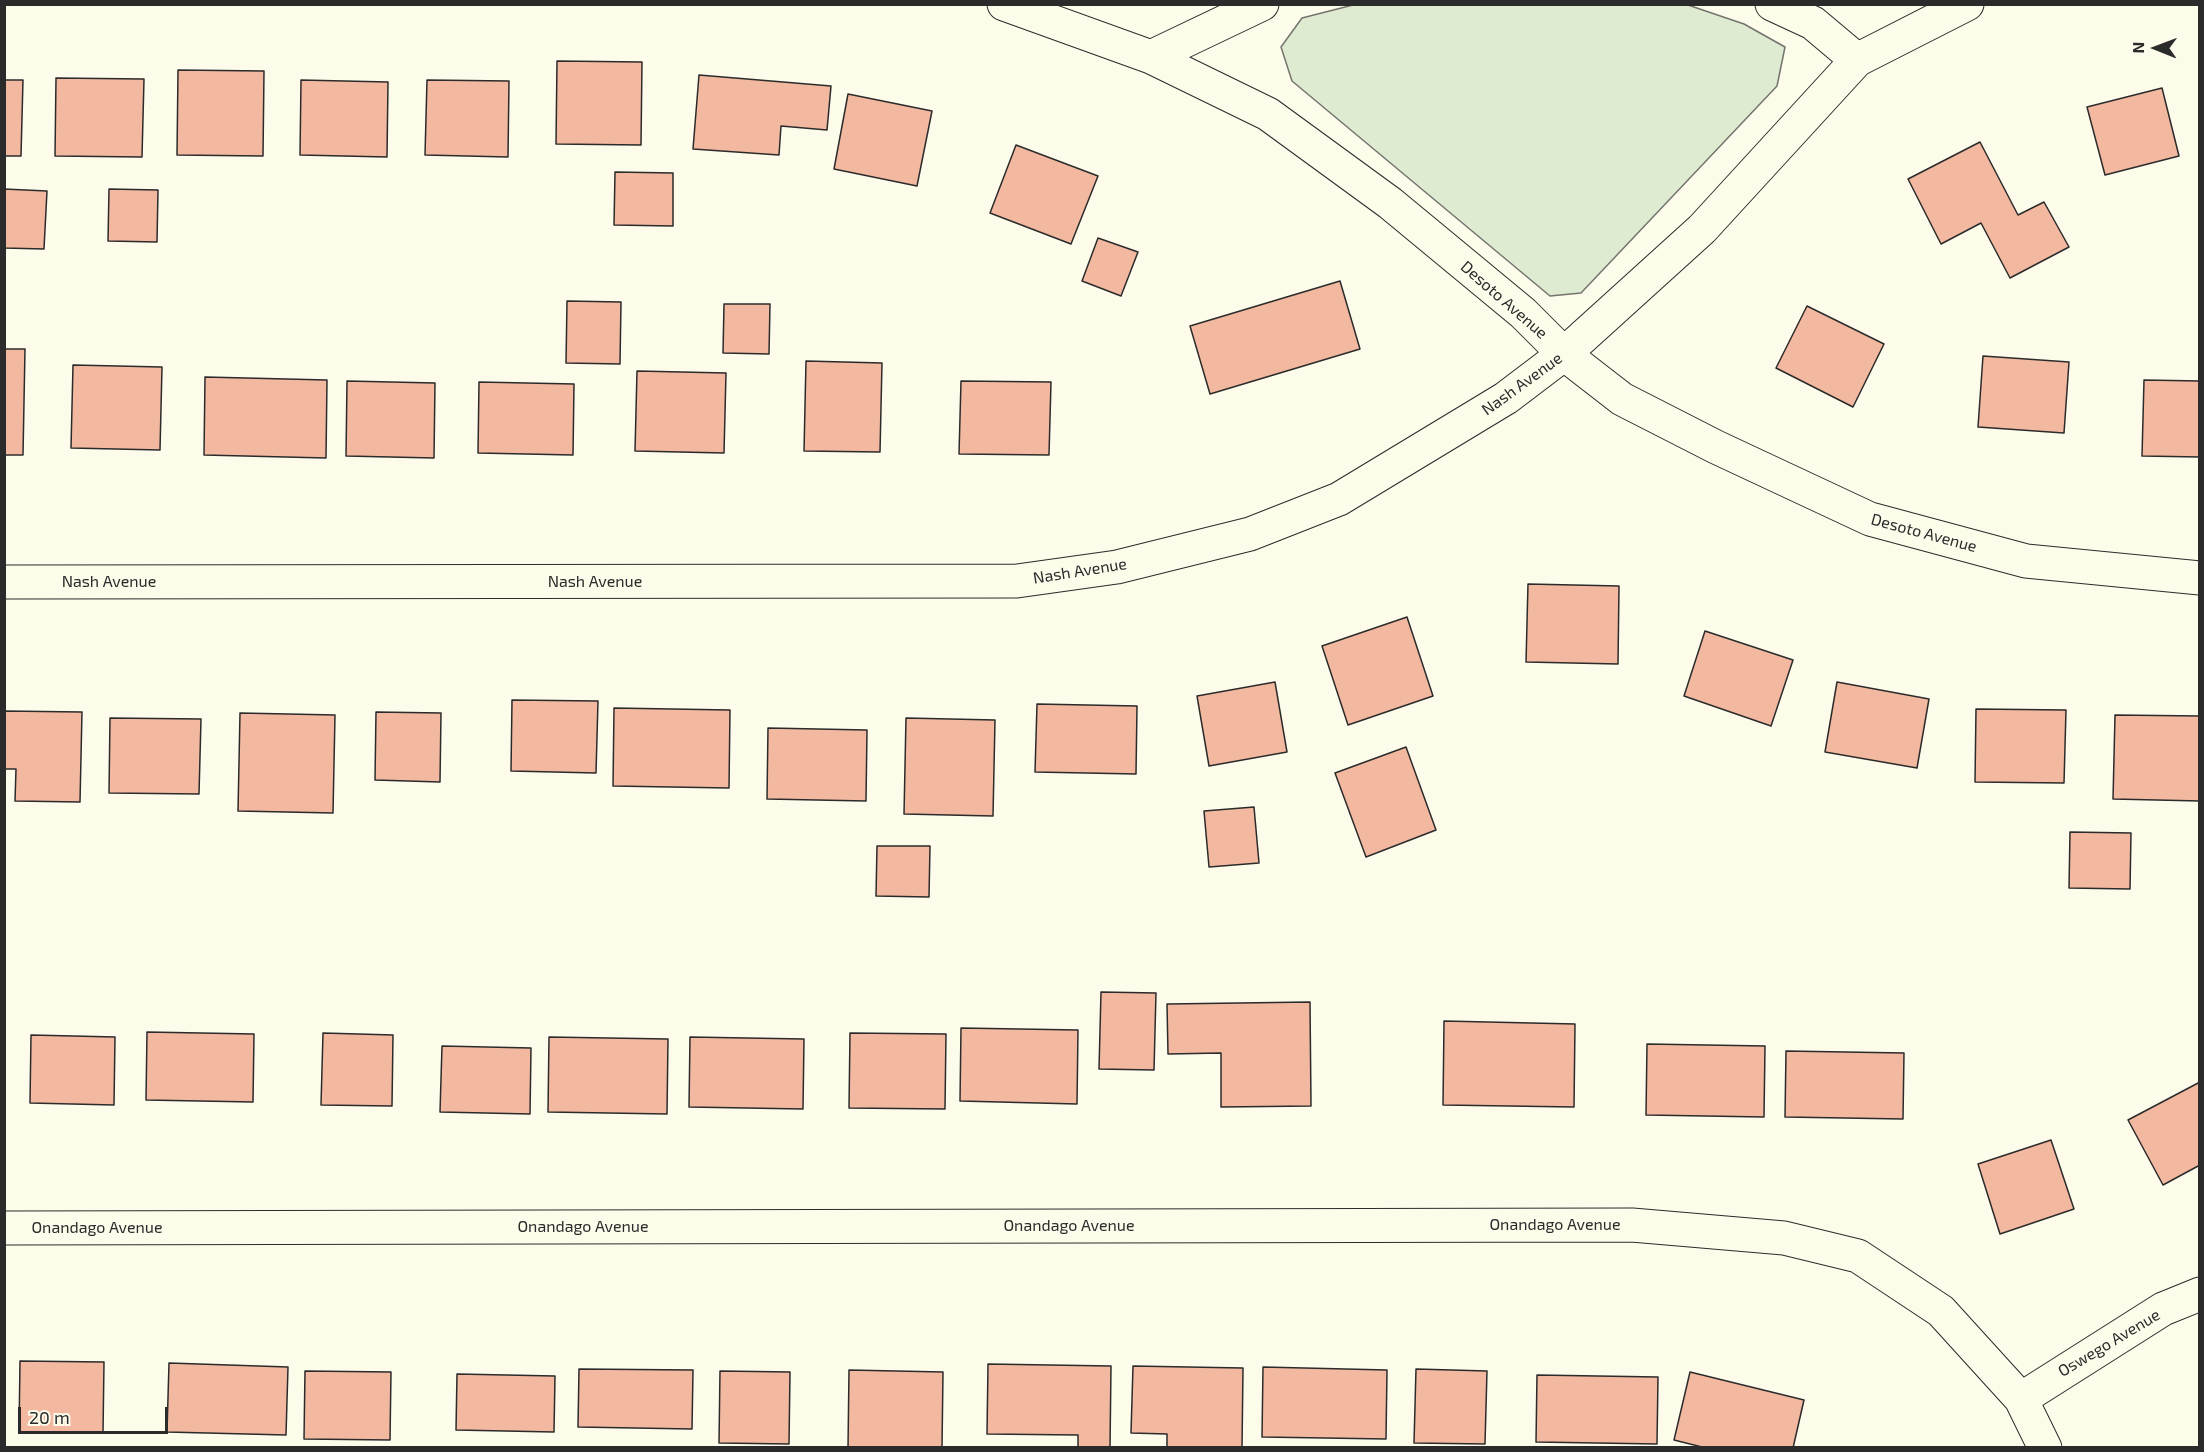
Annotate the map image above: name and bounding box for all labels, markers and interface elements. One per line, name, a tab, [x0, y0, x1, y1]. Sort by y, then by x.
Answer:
north arrow	[2126, 18, 2186, 78]
text: N	[2128, 42, 2147, 54]
street label: Desoto Avenue	[1457, 257, 1551, 343]
street label: Nash Avenue	[1478, 348, 1566, 420]
street label: Desoto Avenue	[1869, 510, 1979, 556]
street label: Nash Avenue	[1032, 554, 1128, 588]
street label: Nash Avenue	[62, 572, 156, 592]
street label: Nash Avenue	[548, 572, 642, 592]
street label: Onandago Avenue	[1489, 1215, 1621, 1235]
street label: Onandago Avenue	[1003, 1216, 1135, 1236]
street label: Onandago Avenue	[517, 1217, 649, 1237]
street label: Onandago Avenue	[31, 1218, 163, 1238]
street label: Oswego Avenue	[2054, 1305, 2164, 1381]
scale bar	[21, 1395, 171, 1433]
text: 20 m	[29, 1406, 70, 1428]

